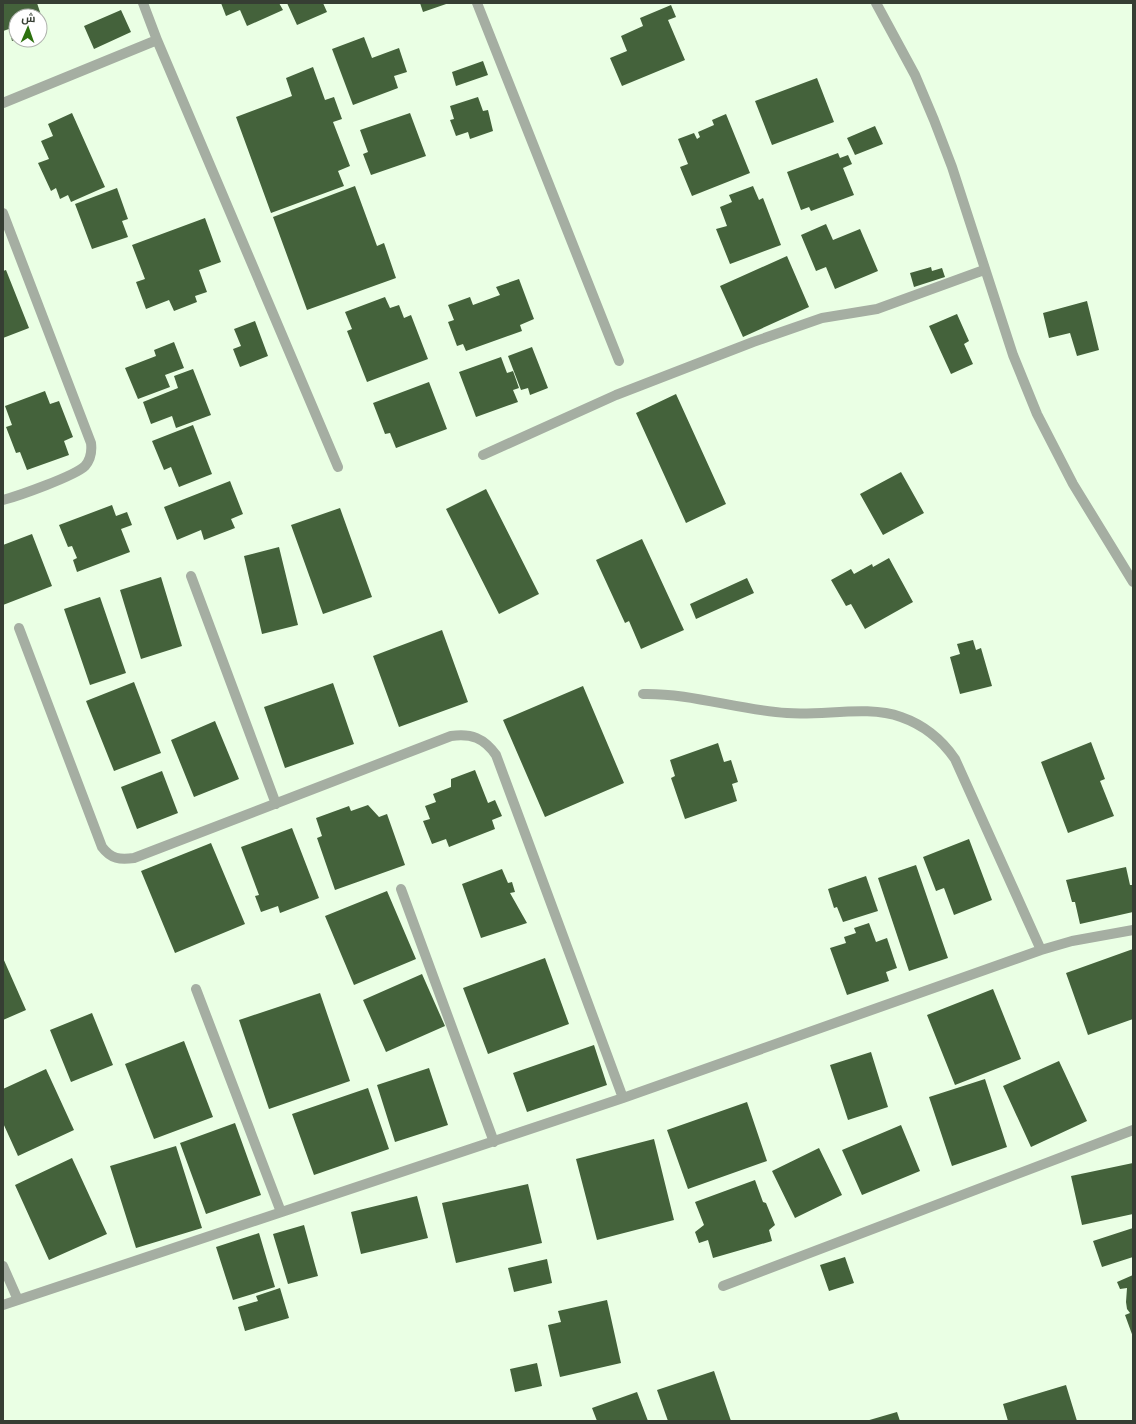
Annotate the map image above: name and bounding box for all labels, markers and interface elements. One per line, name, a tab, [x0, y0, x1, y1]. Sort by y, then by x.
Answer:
north arrow	[8, 8, 48, 48]
text: ش	[21, 11, 36, 25]

